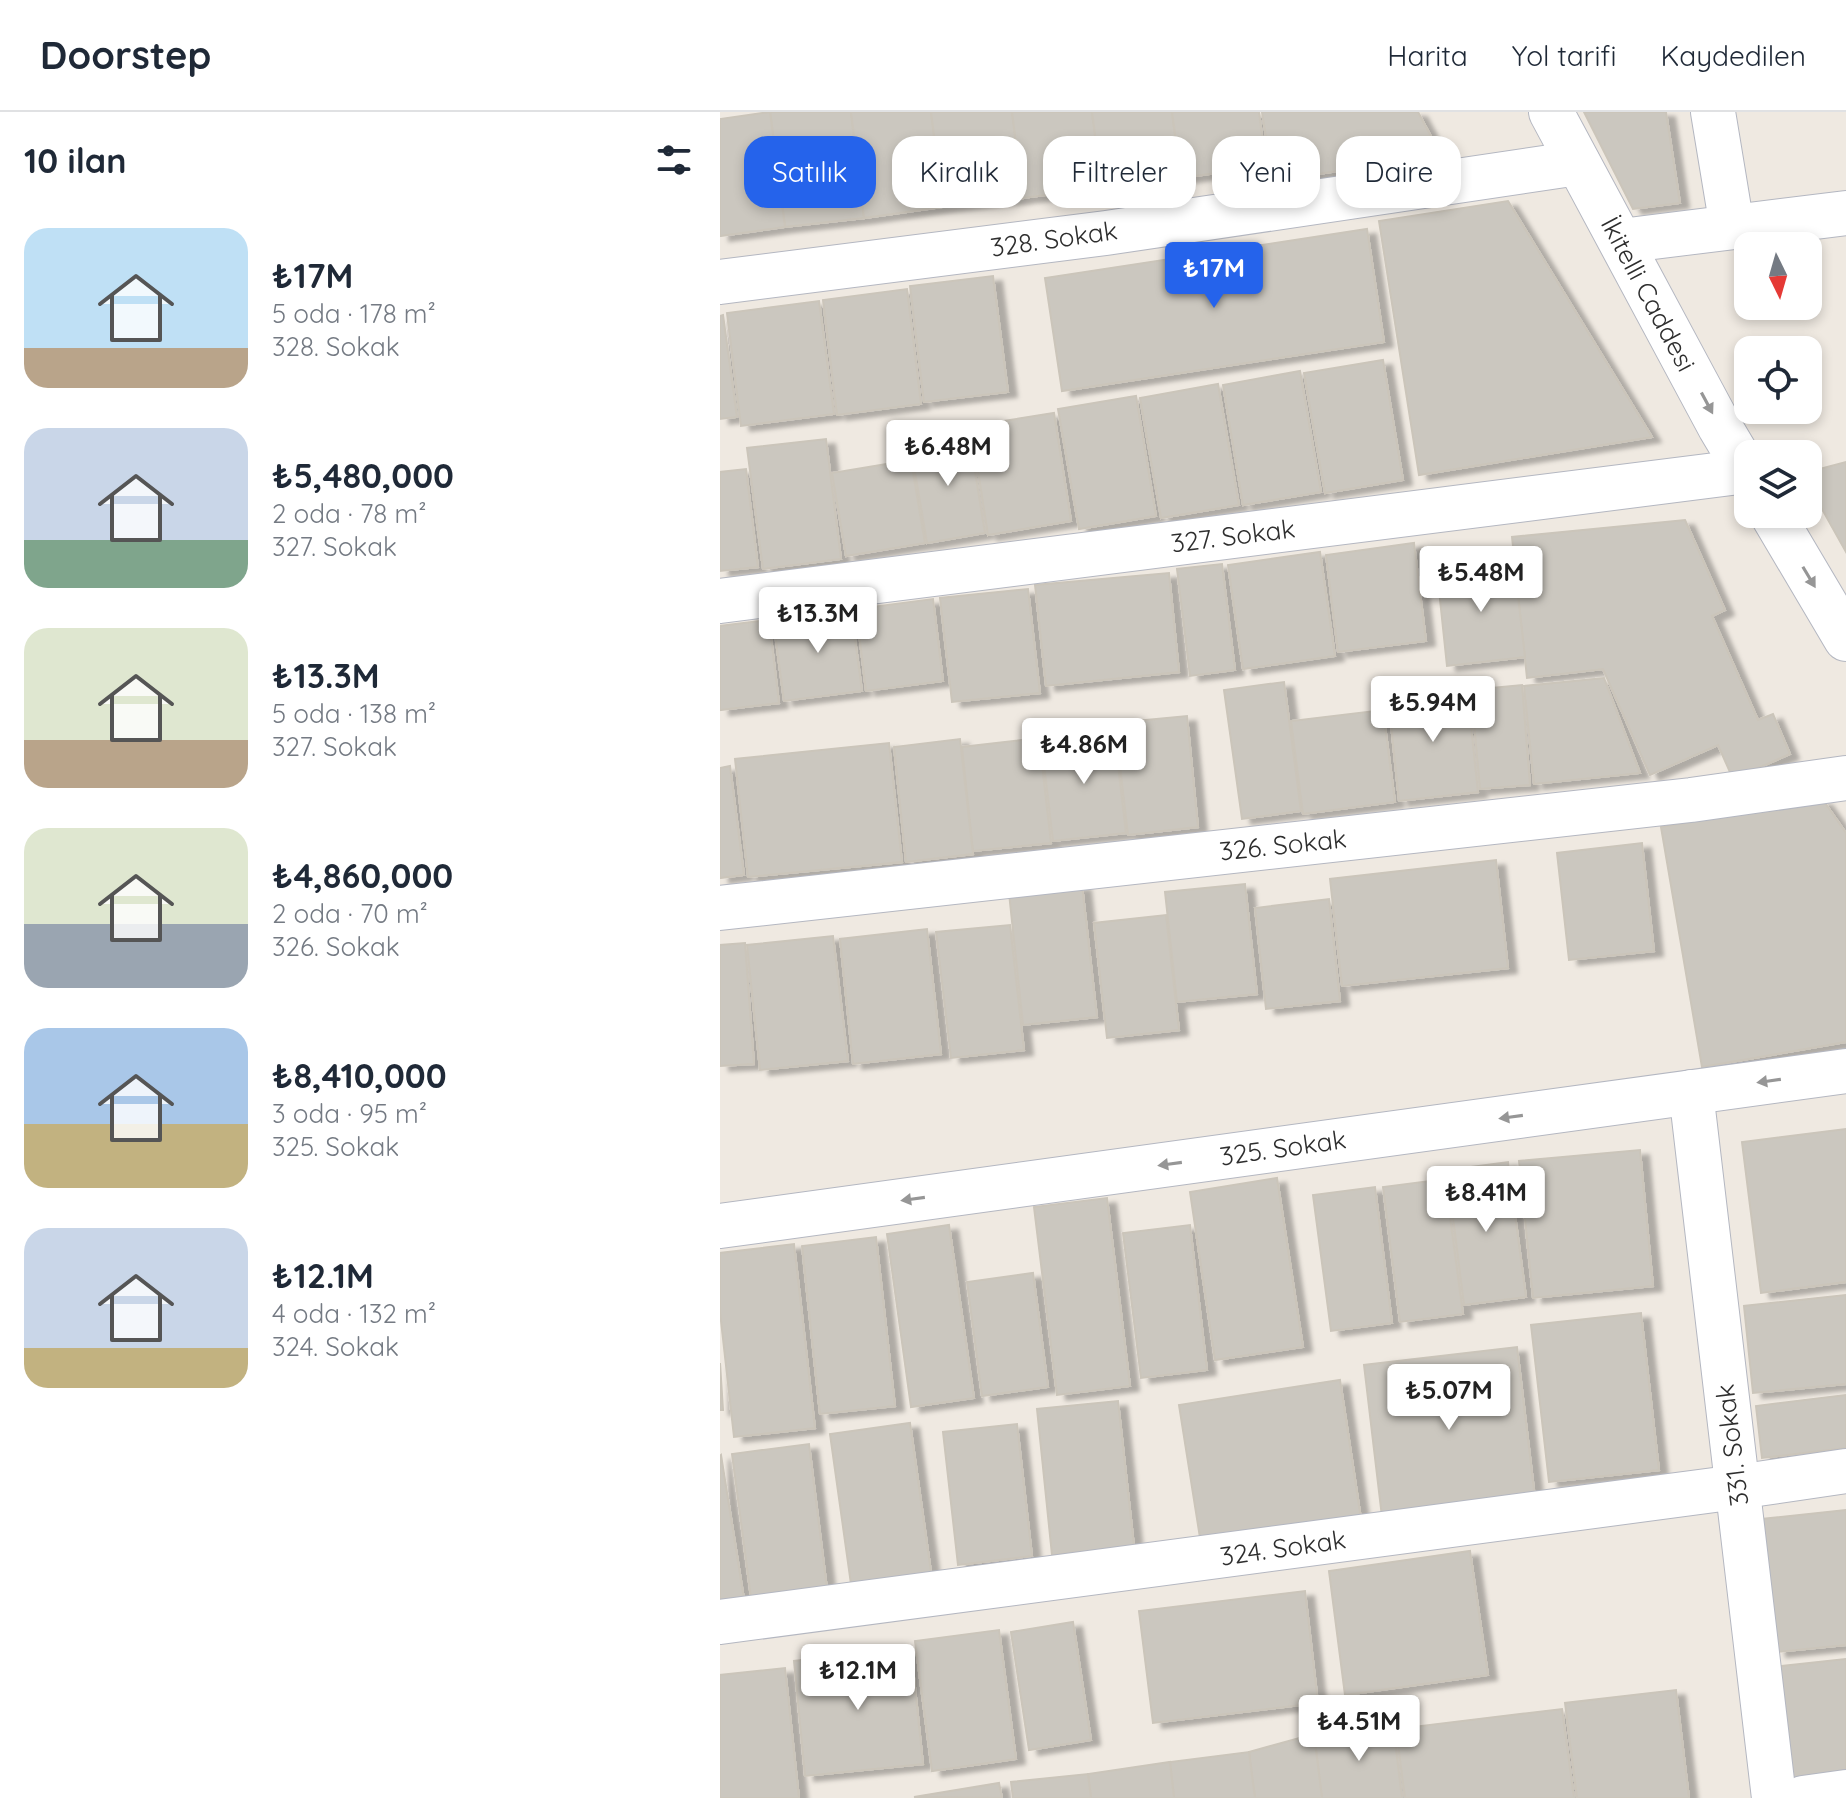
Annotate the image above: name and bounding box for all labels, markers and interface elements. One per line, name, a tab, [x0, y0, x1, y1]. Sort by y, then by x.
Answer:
text: Doorstep	[40, 31, 211, 79]
text: Harita	[1387, 38, 1468, 73]
text: Yol tarifi	[1512, 38, 1616, 73]
text: Kaydedilen	[1660, 38, 1806, 73]
chip: Satılık	[744, 136, 876, 208]
chip: Kiralık	[892, 136, 1027, 208]
chip: Filtreler	[1043, 136, 1196, 208]
chip: Yeni	[1212, 136, 1320, 208]
chip: Daire	[1336, 136, 1461, 208]
icon: filters	[652, 138, 696, 182]
text: 10 ilan	[24, 139, 126, 182]
street label: İkitelli Caddesi	[1594, 211, 1703, 377]
street label: 328. Sokak	[988, 213, 1119, 264]
north arrow	[1734, 232, 1822, 320]
map controls	[1734, 232, 1822, 528]
pin: ₺17M	[1167, 242, 1261, 310]
text: ₺17M	[1183, 251, 1245, 284]
text: ₺17M	[272, 254, 353, 297]
icon: home	[88, 260, 184, 356]
text: 5 oda · 178 m²	[272, 297, 436, 330]
text: 328. Sokak	[272, 330, 400, 363]
button: locate	[1734, 336, 1822, 424]
one-way arrow	[1699, 392, 1713, 414]
pin: ₺6.48M	[883, 420, 1013, 488]
text: ₺6.48M	[904, 429, 992, 462]
button: layers	[1734, 440, 1822, 528]
text: ₺5,480,000	[272, 454, 454, 497]
icon: home	[88, 460, 184, 556]
text: 2 oda · 78 m²	[272, 497, 426, 530]
street label: 327. Sokak	[1169, 512, 1297, 559]
text: 327. Sokak	[272, 530, 397, 563]
pin: ₺5.48M	[1416, 546, 1546, 614]
text: ₺5.48M	[1438, 555, 1524, 588]
one-way arrow	[1802, 566, 1816, 588]
pin: ₺13.3M	[753, 587, 883, 655]
text: ₺13.3M	[777, 596, 859, 629]
text: ₺13.3M	[272, 654, 380, 697]
icon: home	[88, 660, 184, 756]
pin: ₺5.94M	[1368, 676, 1498, 744]
text: ₺5.94M	[1389, 685, 1477, 718]
text: 5 oda · 138 m²	[272, 697, 436, 730]
pin: ₺4.86M	[1019, 718, 1149, 786]
text: ₺4.86M	[1040, 727, 1128, 760]
text: 327. Sokak	[272, 730, 397, 763]
street label: 326. Sokak	[1218, 821, 1348, 868]
text: ₺4,860,000	[272, 854, 453, 897]
icon: home	[88, 860, 184, 956]
text: 2 oda · 70 m²	[272, 897, 428, 930]
text: 326. Sokak	[272, 930, 400, 963]
text: ₺8,410,000	[272, 1054, 447, 1097]
icon: home	[88, 1060, 184, 1156]
one-way arrow	[1756, 1075, 1781, 1088]
text: 3 oda · 95 m²	[272, 1097, 427, 1130]
one-way arrow	[1498, 1111, 1523, 1124]
street label: 325. Sokak	[1218, 1122, 1348, 1173]
text: 325. Sokak	[272, 1130, 399, 1163]
one-way arrow	[1158, 1158, 1183, 1171]
pin: ₺8.41M	[1421, 1166, 1551, 1234]
text: ₺8.41M	[1445, 1175, 1527, 1208]
one-way arrow	[900, 1193, 925, 1206]
text: ₺12.1M	[272, 1254, 374, 1297]
icon: home	[88, 1260, 184, 1356]
text: 4 oda · 132 m²	[272, 1297, 436, 1330]
text: 324. Sokak	[272, 1330, 399, 1363]
pin: ₺5.07M	[1384, 1364, 1514, 1432]
text: ₺5.07M	[1405, 1373, 1493, 1406]
street label: 331. Sokak	[1708, 1382, 1755, 1508]
street label: 324. Sokak	[1218, 1522, 1348, 1573]
pin: ₺12.1M	[793, 1644, 923, 1712]
text: ₺12.1M	[819, 1653, 897, 1686]
pin: ₺4.51M	[1294, 1695, 1424, 1763]
text: ₺4.51M	[1317, 1704, 1401, 1737]

